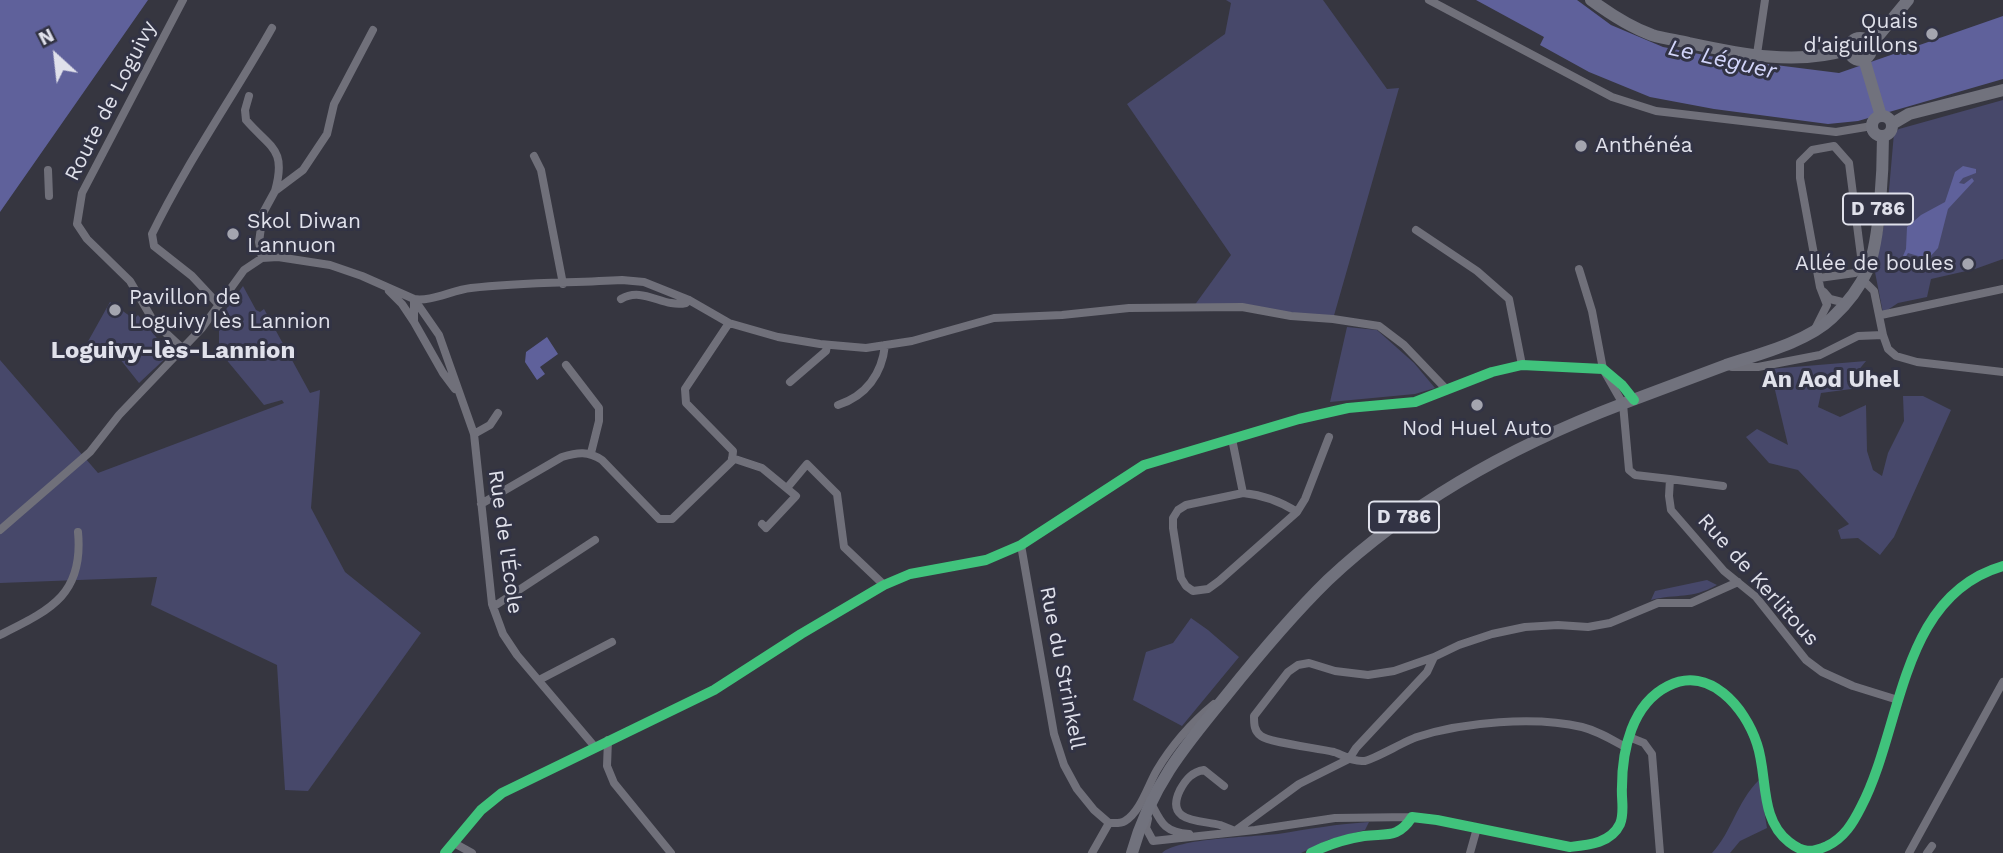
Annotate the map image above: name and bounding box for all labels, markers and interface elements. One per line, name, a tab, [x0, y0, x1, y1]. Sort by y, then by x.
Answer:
place label: Quais d'aiguillons	[1804, 9, 1918, 59]
street label: Route de Loguivy	[60, 17, 162, 185]
north arrow	[21, 21, 91, 91]
text: N	[35, 23, 58, 50]
marker: Quais d'aiguillons	[1924, 26, 1940, 42]
water label: Le Léguer	[1665, 34, 1779, 86]
place label: Anthénéa	[1595, 133, 1693, 159]
marker: Anthénéa	[1573, 138, 1589, 154]
road number: D 786	[1843, 194, 1913, 224]
place label: Skol Diwan Lannuon	[247, 209, 361, 259]
marker: Skol Diwan Lannuon	[225, 226, 241, 242]
place label: Allée de boules	[1795, 251, 1954, 277]
marker: Allée de boules	[1960, 256, 1976, 272]
place label: Pavillon de Loguivy lès Lannion	[129, 285, 331, 335]
marker: Pavillon de Loguivy lès Lannion	[107, 302, 123, 318]
district label: Loguivy-lès-Lannion	[51, 337, 295, 365]
district label: An Aod Uhel	[1762, 366, 1900, 394]
marker: Nod Huel Auto	[1469, 397, 1485, 413]
place label: Nod Huel Auto	[1402, 416, 1552, 442]
street label: Rue de l'École	[482, 468, 528, 616]
road number: D 786	[1369, 502, 1439, 532]
street label: Rue de Kerlitous	[1692, 509, 1824, 651]
street label: Rue du Strinkell	[1034, 585, 1090, 751]

